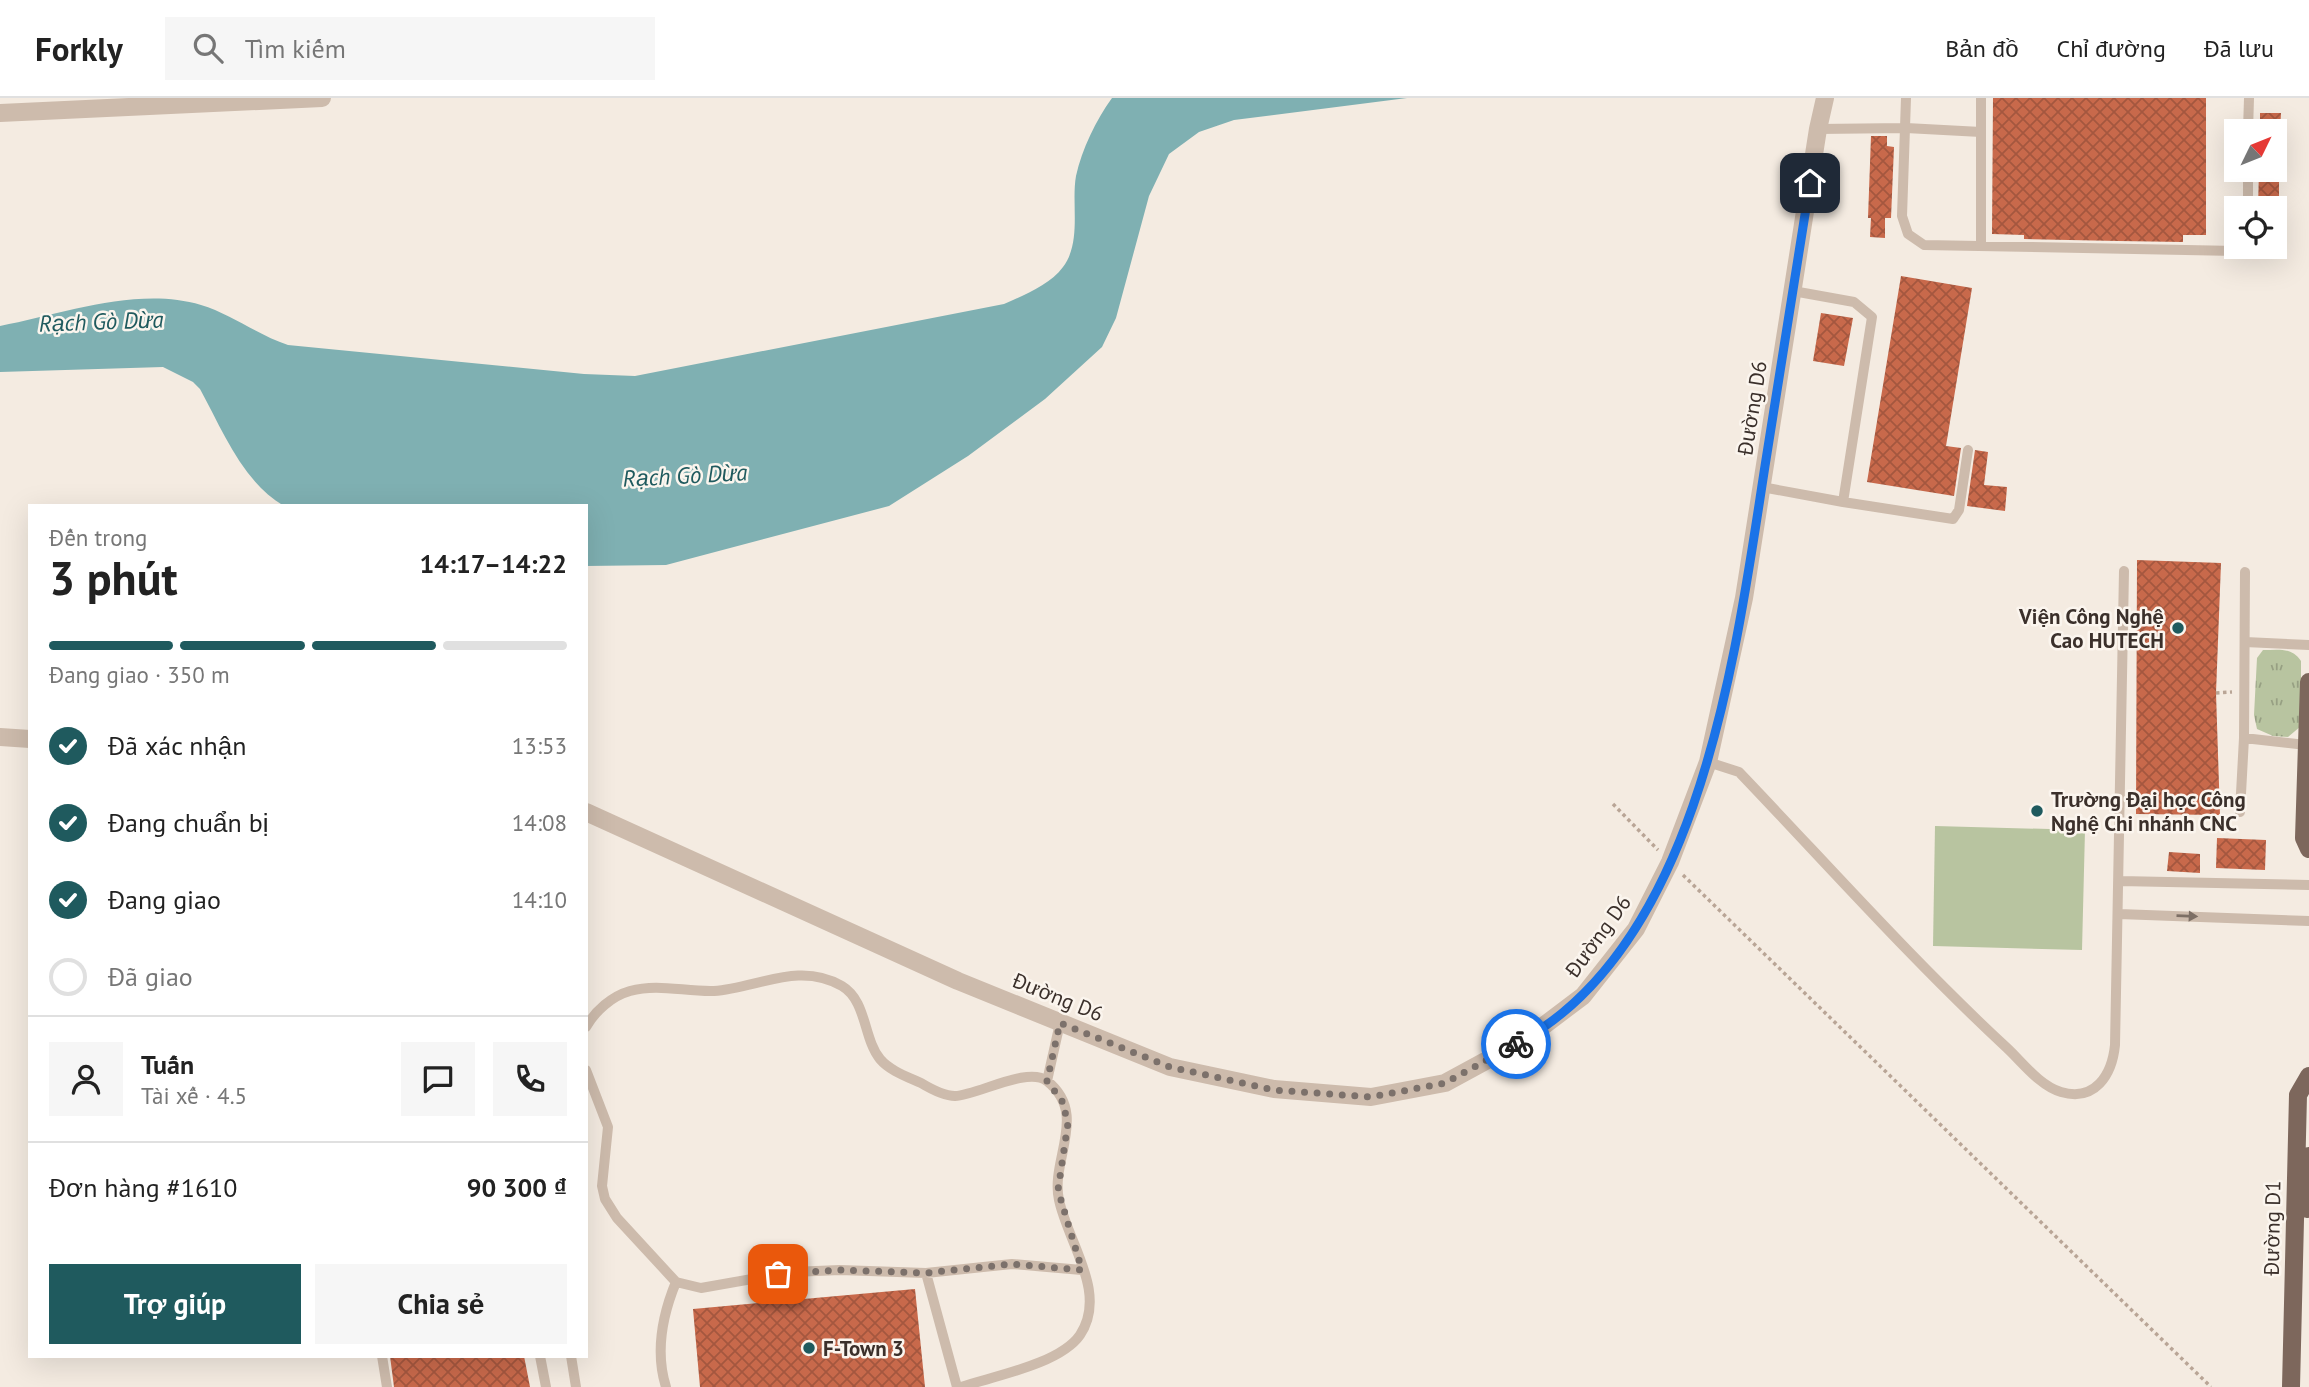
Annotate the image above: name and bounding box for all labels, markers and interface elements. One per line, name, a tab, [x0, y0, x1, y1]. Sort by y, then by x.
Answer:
search box	[165, 17, 655, 80]
text: Forkly	[35, 27, 123, 70]
icon: search	[189, 29, 227, 67]
text: Tìm kiếm	[245, 32, 346, 65]
text: Bản đồ	[1945, 33, 2019, 64]
text: Chỉ đường	[2057, 33, 2166, 64]
text: Đã lưu	[2204, 33, 2274, 64]
north arrow	[2224, 119, 2287, 182]
map controls	[2224, 119, 2287, 259]
pin	[1780, 153, 1840, 213]
icon: home	[1791, 164, 1829, 202]
button: locate	[2224, 196, 2287, 259]
water label: Rạch Gò Dừa	[38, 304, 164, 338]
street label: Đường D6	[1731, 359, 1773, 458]
water label: Rạch Gò Dừa	[622, 457, 748, 493]
text: Đến trong	[49, 523, 147, 552]
text: 14:17–14:22	[420, 547, 567, 580]
text: 3 phút	[49, 548, 177, 608]
place label: Viện Công Nghệ Cao HUTECH	[2018, 603, 2164, 654]
marker: Viện Công Nghệ Cao HUTECH	[2170, 620, 2186, 636]
text: Đang giao · 350 m	[49, 660, 230, 689]
icon: check	[49, 727, 87, 765]
text: Đã xác nhận	[108, 729, 246, 762]
text: 13:53	[512, 731, 567, 760]
place label: Trường Đại học Công Nghệ Chi nhánh CNC	[2051, 786, 2246, 837]
marker: Trường Đại học Công Nghệ Chi nhánh CNC	[2029, 803, 2045, 819]
icon: check	[49, 804, 87, 842]
text: Đang chuẩn bị	[108, 806, 269, 839]
text: 14:08	[512, 808, 567, 837]
icon: check	[49, 881, 87, 919]
text: Đang giao	[108, 883, 221, 916]
text: 14:10	[512, 885, 567, 914]
street label: Đường D6	[1559, 890, 1637, 983]
one-way arrow	[2176, 911, 2198, 922]
text: Đã giao	[108, 960, 193, 993]
street label: Đường D6	[1008, 966, 1107, 1027]
courier	[1481, 1009, 1551, 1079]
icon: bike	[1497, 1025, 1535, 1063]
button: person	[49, 1042, 123, 1116]
button: chat	[401, 1042, 475, 1116]
button: phone	[493, 1042, 567, 1116]
text: Tuấn	[141, 1048, 194, 1081]
text: Tài xế · 4.5	[141, 1081, 247, 1110]
text: Đơn hàng #1610	[49, 1171, 237, 1204]
text: 90 300 ₫	[467, 1171, 567, 1204]
street label: Đường D1	[2258, 1180, 2286, 1277]
pin	[748, 1244, 808, 1304]
icon: bag	[759, 1255, 797, 1293]
button: Trợ giúp	[49, 1264, 301, 1344]
button: Chia sẻ	[315, 1264, 567, 1344]
place label: F-Town 3	[823, 1335, 904, 1362]
marker: F-Town 3	[801, 1340, 817, 1356]

